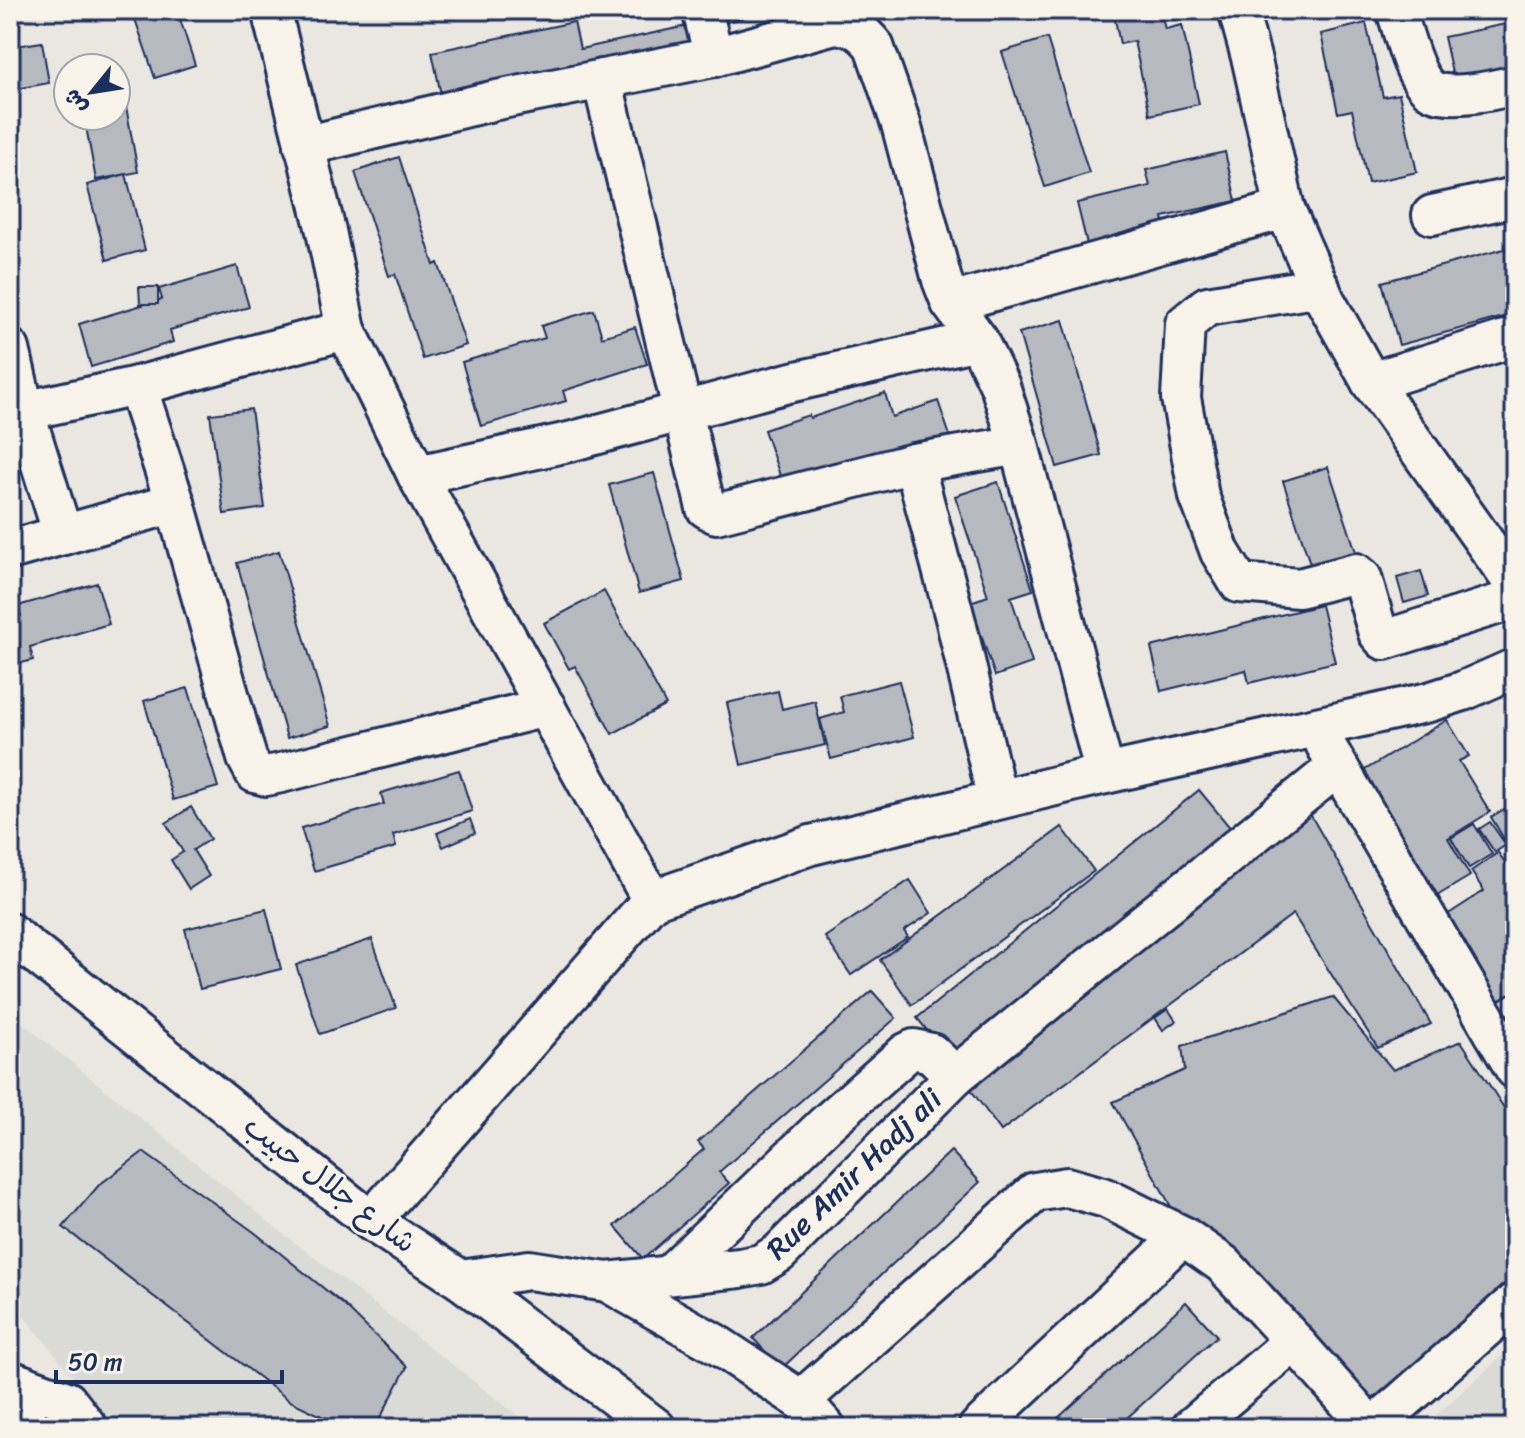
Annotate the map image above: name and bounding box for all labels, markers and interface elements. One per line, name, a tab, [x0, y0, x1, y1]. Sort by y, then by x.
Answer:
north arrow	[52, 52, 132, 132]
text: ش	[52, 82, 98, 122]
street label: Rue Amir Hadj ali	[752, 1074, 956, 1273]
street label: شارع جلال حبيب	[231, 1100, 429, 1268]
scale bar	[56, 1334, 282, 1384]
text: 50 m	[68, 1341, 123, 1383]

